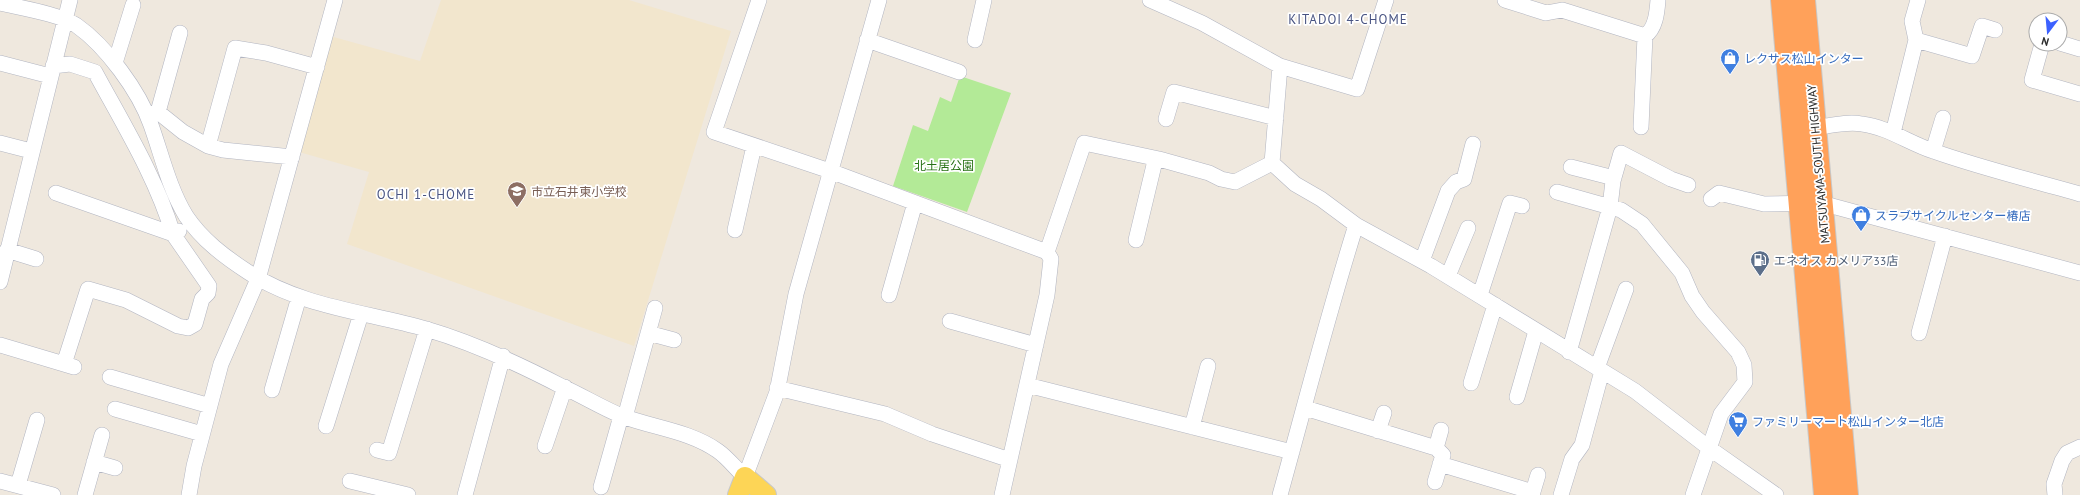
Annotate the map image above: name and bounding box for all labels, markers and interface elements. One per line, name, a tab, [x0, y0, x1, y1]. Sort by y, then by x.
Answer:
district label: KITADOI 4-CHOME	[1288, 11, 1408, 28]
north arrow	[2028, 12, 2068, 52]
text: N	[2040, 34, 2051, 49]
shop icon: レクサス松山インター	[1719, 47, 1741, 75]
place label: レクサス松山インター	[1744, 51, 1864, 66]
street label: MATSUYAMA-SOUTH HIGHWAY	[1804, 84, 1832, 244]
park label: 北土居公園	[914, 158, 974, 173]
school or university icon: 市立石井東小学校	[506, 180, 528, 208]
place label: 市立石井東小学校	[531, 184, 627, 199]
district label: OCHI 1-CHOME	[377, 186, 475, 203]
shop icon: スラブサイクルセンター椿店	[1850, 204, 1872, 232]
place label: スラブサイクルセンター椿店	[1875, 208, 2030, 223]
fuel station icon: エネオス カメリア33店	[1749, 249, 1771, 277]
place label: エネオス カメリア33店	[1774, 253, 1898, 268]
supermarket icon: ファミリーマート松山インター北店	[1727, 410, 1749, 438]
place label: ファミリーマート松山インター北店	[1752, 414, 1944, 429]

